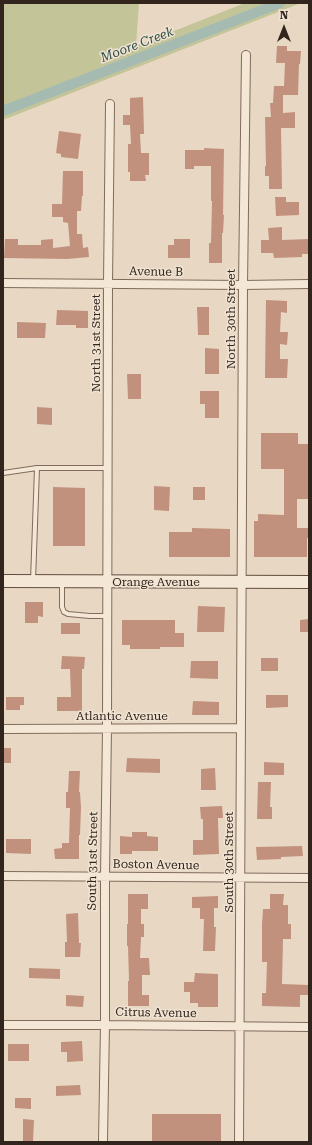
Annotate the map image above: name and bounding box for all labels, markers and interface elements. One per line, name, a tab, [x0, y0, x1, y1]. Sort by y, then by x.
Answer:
north arrow	[264, 8, 304, 48]
text: N	[280, 9, 288, 22]
water label: Moore Creek	[98, 24, 176, 66]
street label: Avenue B	[129, 264, 183, 280]
street label: North 30th Street	[224, 269, 238, 369]
street label: North 31st Street	[89, 294, 103, 392]
street label: Orange Avenue	[112, 575, 200, 589]
street label: Atlantic Avenue	[76, 709, 168, 723]
street label: South 31st Street	[85, 811, 101, 911]
street label: South 30th Street	[222, 812, 236, 912]
street label: Boston Avenue	[113, 857, 199, 873]
street label: Citrus Avenue	[115, 1005, 197, 1021]

